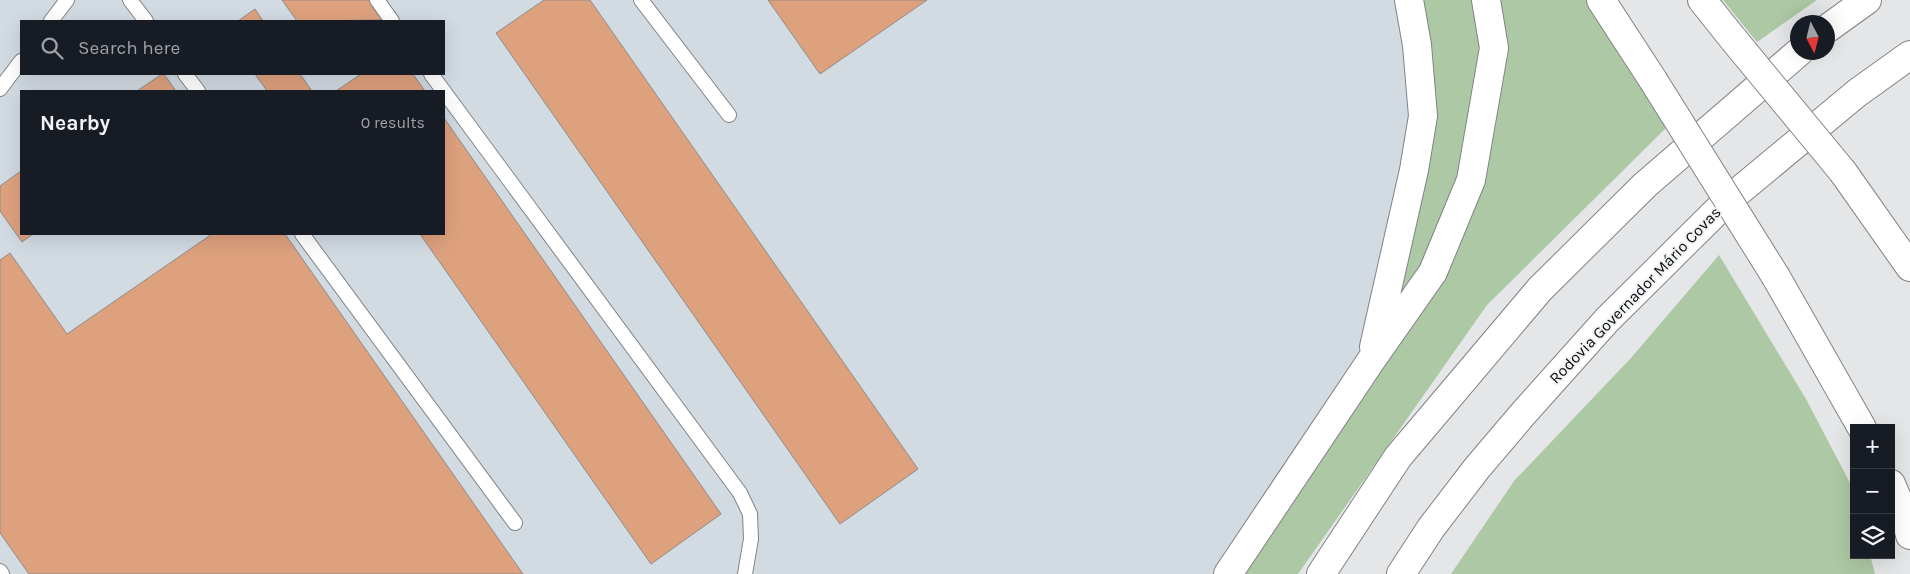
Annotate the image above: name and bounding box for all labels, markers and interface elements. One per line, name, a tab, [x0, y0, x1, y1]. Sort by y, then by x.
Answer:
north arrow	[1790, 15, 1835, 60]
search box	[20, 20, 445, 75]
icon: search	[38, 34, 66, 62]
text: Search here	[78, 37, 180, 59]
text: Nearby	[40, 111, 110, 135]
text: 0 results	[361, 113, 425, 132]
street label: Rodovia Governador Mário Covas	[1545, 203, 1725, 387]
map controls	[1850, 424, 1895, 559]
button: +	[1850, 424, 1895, 469]
button: −	[1850, 469, 1895, 514]
button: layers	[1850, 514, 1895, 559]

